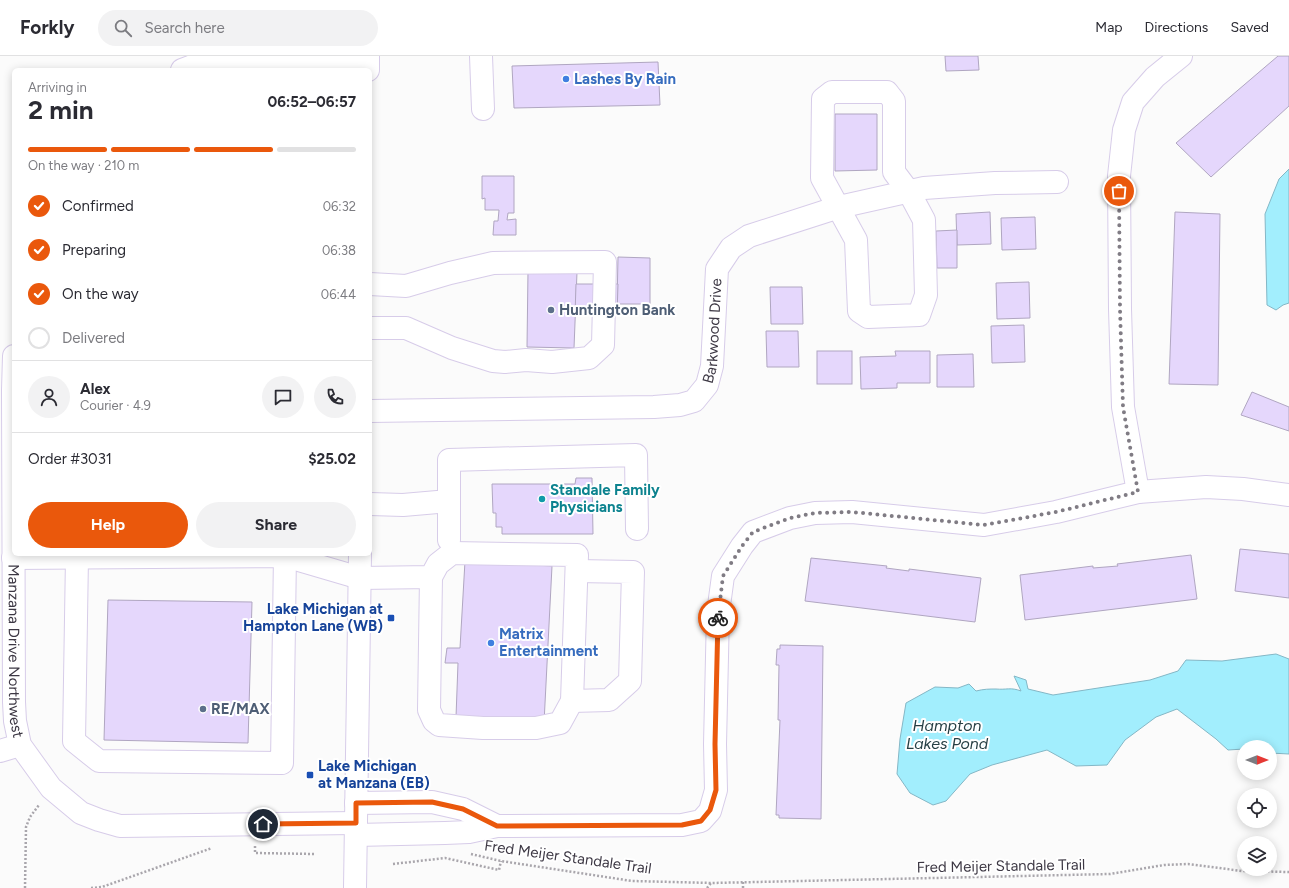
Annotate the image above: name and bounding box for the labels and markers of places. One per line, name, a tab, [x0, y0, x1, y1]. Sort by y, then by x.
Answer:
place label: Lashes By Rain	[574, 70, 676, 88]
marker: Lashes By Rain	[561, 74, 571, 84]
pin	[1102, 174, 1136, 208]
place label: Huntington Bank	[559, 301, 675, 319]
marker: Huntington Bank	[546, 305, 556, 315]
place label: Standale Family Physicians	[550, 481, 660, 516]
marker: Standale Family Physicians	[537, 494, 547, 504]
place label: Lake Michigan at Hampton Lane (WB)	[243, 600, 383, 635]
marker: Lake Michigan at Hampton Lane (WB)	[386, 613, 396, 623]
place label: Matrix Entertainment	[499, 625, 599, 660]
marker: Matrix Entertainment	[486, 638, 496, 648]
place label: RE/MAX	[211, 700, 271, 718]
marker: RE/MAX	[198, 704, 208, 714]
place label: Lake Michigan at Manzana (EB)	[318, 757, 430, 792]
marker: Lake Michigan at Manzana (EB)	[305, 770, 315, 780]
pin	[246, 807, 280, 841]

